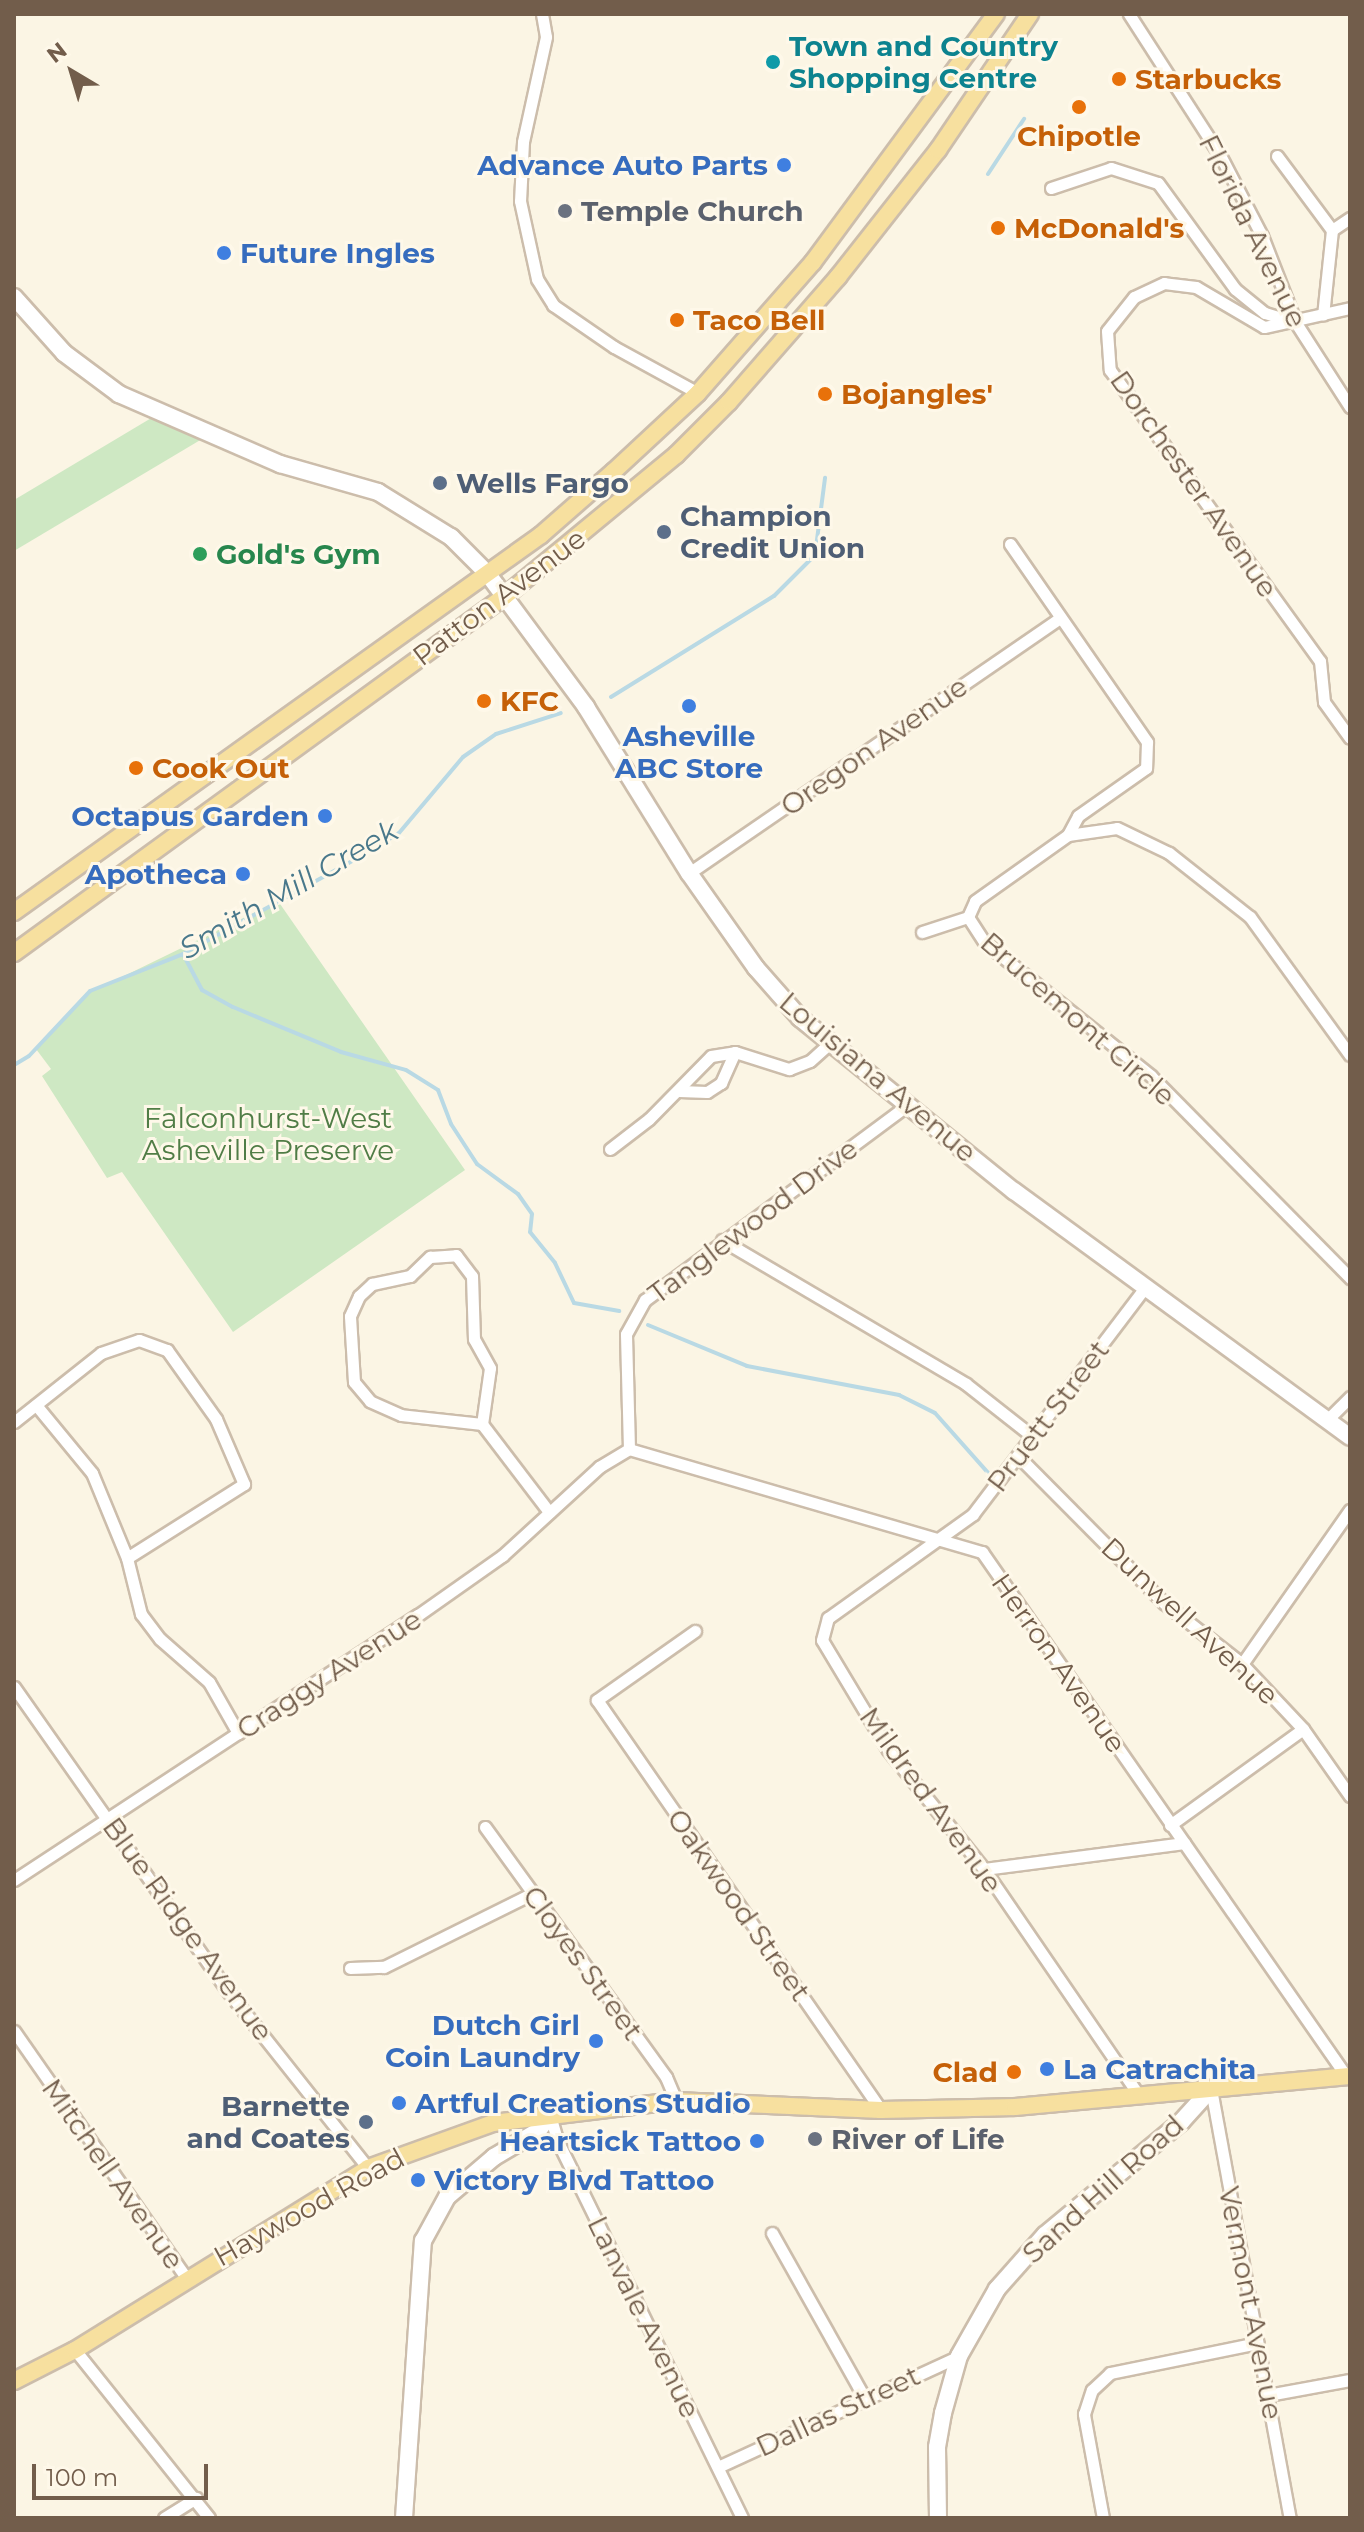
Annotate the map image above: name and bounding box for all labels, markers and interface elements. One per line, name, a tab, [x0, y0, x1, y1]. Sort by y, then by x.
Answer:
place label: Town and Country Shopping Centre	[789, 29, 1058, 95]
north arrow	[32, 32, 112, 112]
text: N	[42, 37, 72, 69]
marker: Town and Country Shopping Centre	[764, 53, 782, 71]
place label: Starbucks	[1135, 62, 1281, 96]
marker: Starbucks	[1110, 70, 1128, 88]
marker: Chipotle	[1070, 98, 1088, 116]
place label: Chipotle	[1017, 119, 1141, 153]
street label: Florida Avenue	[1192, 129, 1314, 333]
place label: Advance Auto Parts	[477, 148, 768, 182]
marker: Advance Auto Parts	[775, 156, 793, 174]
place label: Temple Church	[581, 194, 804, 228]
marker: Temple Church	[556, 202, 574, 220]
place label: McDonald's	[1014, 211, 1184, 245]
marker: McDonald's	[989, 219, 1007, 237]
place label: Future Ingles	[240, 236, 435, 270]
marker: Future Ingles	[215, 244, 233, 262]
place label: Taco Bell	[693, 303, 826, 337]
marker: Taco Bell	[668, 311, 686, 329]
street label: Dorchester Avenue	[1103, 364, 1285, 604]
place label: Bojangles'	[841, 377, 993, 411]
marker: Bojangles'	[816, 385, 834, 403]
place label: Wells Fargo	[456, 466, 629, 500]
marker: Wells Fargo	[431, 474, 449, 492]
place label: Champion Credit Union	[680, 499, 865, 565]
street label: Patton Avenue	[406, 521, 592, 673]
marker: Champion Credit Union	[655, 523, 673, 541]
place label: Gold's Gym	[216, 537, 381, 571]
marker: Gold's Gym	[191, 545, 209, 563]
street label: Oregon Avenue	[774, 669, 974, 823]
place label: KFC	[500, 684, 559, 718]
marker: KFC	[475, 692, 493, 710]
marker: Asheville ABC Store	[680, 697, 698, 715]
place label: Asheville ABC Store	[615, 719, 763, 785]
place label: Cook Out	[152, 751, 290, 785]
marker: Cook Out	[127, 759, 145, 777]
place label: Octapus Garden	[71, 799, 309, 833]
marker: Octapus Garden	[316, 807, 334, 825]
water label: Smith Mill Creek	[173, 813, 405, 967]
place label: Apotheca	[85, 857, 227, 891]
marker: Apotheca	[234, 865, 252, 883]
street label: Brucemont Circle	[974, 925, 1182, 1113]
street label: Louisiana Avenue	[773, 985, 983, 1169]
park label: Falconhurst-West Asheville Preserve	[142, 1101, 394, 1167]
street label: Tanglewood Drive	[642, 1131, 864, 1311]
street label: Pruett Street	[980, 1334, 1116, 1498]
street label: Dunwell Avenue	[1095, 1530, 1285, 1712]
street label: Herron Avenue	[985, 1567, 1133, 1759]
street label: Craggy Avenue	[231, 1602, 427, 1746]
street label: Mildred Avenue	[853, 1701, 1009, 1899]
street label: Oakwood Street	[660, 1803, 818, 2007]
street label: Blue Ridge Avenue	[96, 1811, 280, 2047]
street label: Cloyes Street	[516, 1880, 650, 2046]
place label: Dutch Girl Coin Laundry	[385, 2008, 580, 2074]
marker: Dutch Girl Coin Laundry	[587, 2032, 605, 2050]
place label: La Catrachita	[1063, 2052, 1256, 2086]
place label: Clad	[933, 2055, 998, 2089]
marker: La Catrachita	[1038, 2060, 1056, 2078]
marker: Clad	[1005, 2063, 1023, 2081]
street label: Mitchell Avenue	[35, 2072, 191, 2276]
place label: Artful Creations Studio	[415, 2086, 751, 2120]
place label: Barnette and Coates	[187, 2089, 350, 2155]
marker: Artful Creations Studio	[390, 2094, 408, 2112]
street label: Sand Hill Road	[1016, 2108, 1190, 2270]
marker: Barnette and Coates	[357, 2113, 375, 2131]
place label: River of Life	[831, 2122, 1005, 2156]
place label: Heartsick Tattoo	[499, 2124, 741, 2158]
marker: River of Life	[806, 2130, 824, 2148]
marker: Heartsick Tattoo	[748, 2132, 766, 2150]
street label: Haywood Road	[208, 2141, 410, 2273]
place label: Victory Blvd Tattoo	[434, 2163, 714, 2197]
marker: Victory Blvd Tattoo	[409, 2171, 427, 2189]
street label: Vermont Avenue	[1212, 2184, 1290, 2422]
street label: Lanvale Avenue	[581, 2211, 707, 2423]
street label: Dallas Street	[751, 2358, 925, 2464]
scale bar	[36, 2448, 212, 2498]
text: 100 m	[46, 2463, 118, 2492]

